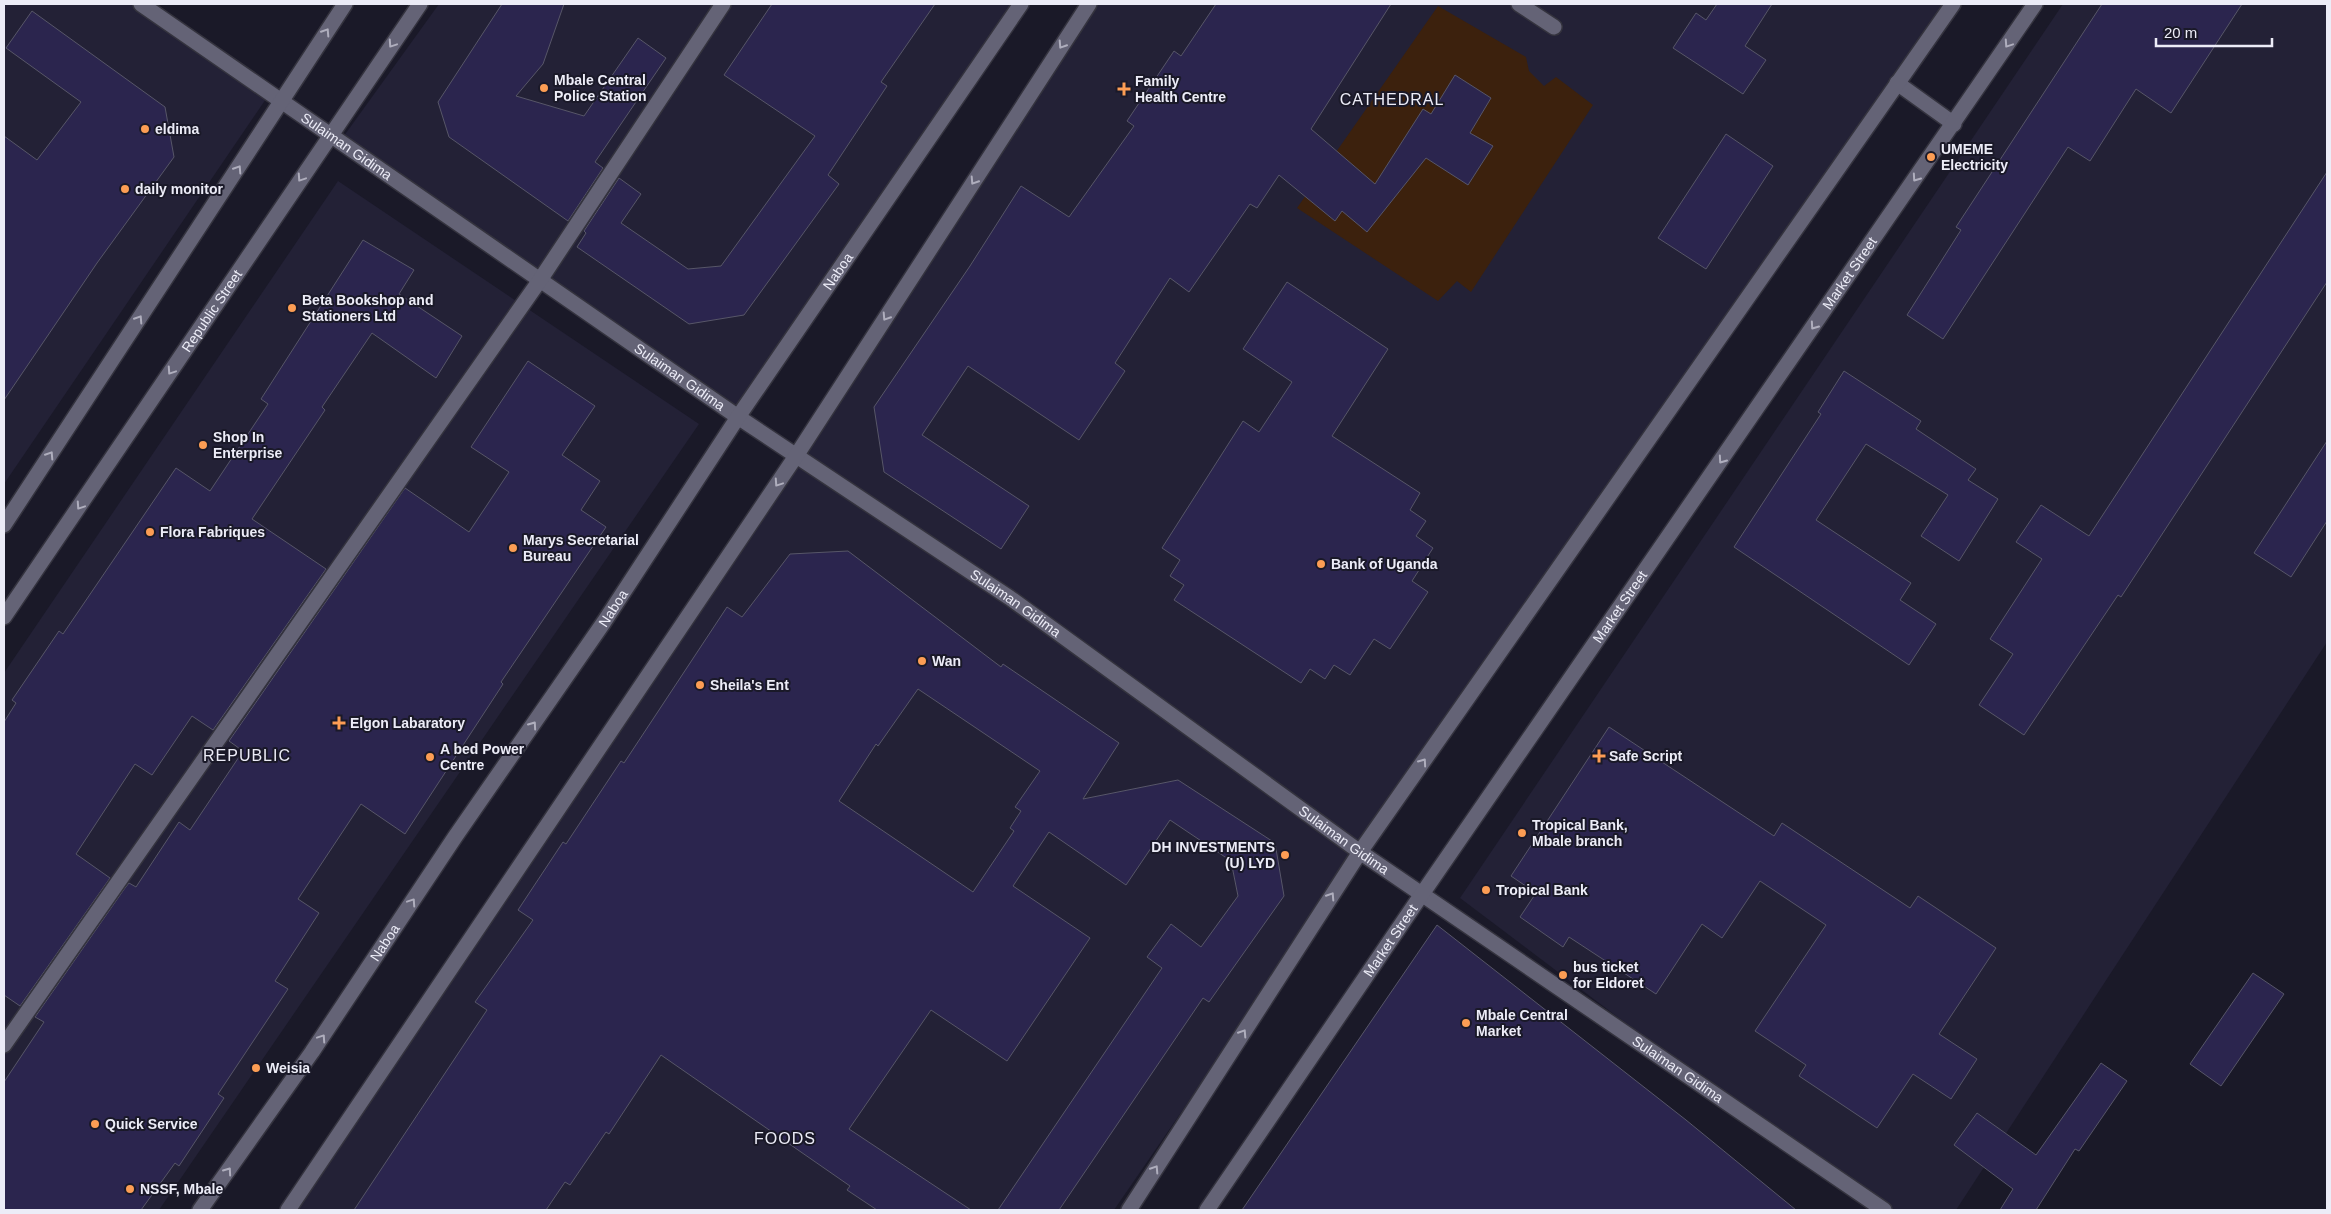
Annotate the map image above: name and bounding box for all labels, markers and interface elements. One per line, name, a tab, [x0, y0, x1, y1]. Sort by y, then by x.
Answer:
scale bar	[2156, 15, 2272, 47]
text: 20 m	[2164, 24, 2197, 41]
one-way arrow	[320, 29, 329, 38]
one-way arrow	[389, 38, 398, 48]
one-way arrow	[2005, 38, 2014, 48]
one-way arrow	[1059, 39, 1068, 48]
place label: Mbale Central Police Station	[554, 72, 647, 104]
place label: Family Health Centre	[1135, 73, 1226, 105]
marker: Mbale Central Police Station	[538, 82, 550, 94]
marker: Family Health Centre	[1117, 82, 1131, 96]
district label: CATHEDRAL	[1340, 91, 1444, 108]
street label: Sulaiman Gidima	[298, 109, 395, 183]
place label: eldima	[155, 121, 200, 137]
marker: eldima	[139, 123, 151, 135]
place label: UMEME Electricity	[1941, 141, 2008, 173]
marker: UMEME Electricity	[1925, 151, 1937, 163]
one-way arrow	[232, 165, 241, 174]
one-way arrow	[298, 173, 307, 182]
one-way arrow	[1913, 173, 1922, 182]
one-way arrow	[971, 175, 980, 185]
place label: daily monitor	[135, 181, 223, 197]
marker: daily monitor	[119, 183, 131, 195]
street label: Market Street	[1819, 234, 1880, 312]
street label: Naboa	[820, 250, 856, 293]
street label: Republic Street	[178, 267, 245, 355]
place label: Beta Bookshop and Stationers Ltd	[302, 292, 433, 324]
marker: Beta Bookshop and Stationers Ltd	[286, 302, 298, 314]
one-way arrow	[882, 312, 892, 321]
one-way arrow	[133, 316, 142, 325]
one-way arrow	[1811, 321, 1820, 330]
street label: Sulaiman Gidima	[631, 340, 728, 414]
one-way arrow	[168, 365, 177, 375]
place label: Shop In Enterprise	[213, 429, 282, 461]
marker: Shop In Enterprise	[197, 439, 209, 451]
one-way arrow	[44, 451, 53, 461]
one-way arrow	[1719, 454, 1728, 464]
one-way arrow	[775, 477, 784, 487]
one-way arrow	[76, 500, 86, 509]
place label: Flora Fabriques	[160, 524, 265, 540]
marker: Flora Fabriques	[144, 526, 156, 538]
place label: Marys Secretarial Bureau	[523, 532, 639, 564]
marker: Marys Secretarial Bureau	[507, 542, 519, 554]
place label: Bank of Uganda	[1331, 556, 1438, 572]
marker: Bank of Uganda	[1315, 558, 1327, 570]
street label: Sulaiman Gidima	[967, 566, 1064, 640]
street label: Market Street	[1589, 567, 1650, 646]
street label: Naboa	[595, 586, 631, 630]
place label: Wan	[932, 653, 961, 669]
marker: Wan	[916, 655, 928, 667]
place label: Sheila's Ent	[710, 677, 789, 693]
marker: Sheila's Ent	[694, 679, 706, 691]
place label: Elgon Labaratory	[350, 715, 465, 731]
marker: Elgon Labaratory	[332, 716, 346, 730]
one-way arrow	[527, 721, 536, 730]
place label: A bed Power Centre	[440, 741, 525, 773]
district label: REPUBLIC	[203, 747, 291, 764]
place label: Safe Script	[1609, 748, 1682, 764]
marker: Safe Script	[1593, 750, 1605, 762]
marker: A bed Power Centre	[424, 751, 436, 763]
one-way arrow	[1417, 758, 1426, 767]
street label: Sulaiman Gidima	[1296, 802, 1392, 877]
place label: Tropical Bank, Mbale branch	[1532, 817, 1628, 849]
marker: Tropical Bank, Mbale branch	[1516, 827, 1528, 839]
place label: DH INVESTMENTS (U) LYD	[1151, 839, 1275, 871]
marker: DH INVESTMENTS (U) LYD	[1279, 849, 1291, 861]
place label: Tropical Bank	[1496, 882, 1588, 898]
marker: Tropical Bank	[1480, 884, 1492, 896]
one-way arrow	[1325, 892, 1334, 901]
one-way arrow	[406, 899, 415, 908]
street label: Market Street	[1360, 901, 1421, 980]
street label: Naboa	[367, 921, 403, 964]
place label: bus ticket for Eldoret	[1573, 959, 1644, 991]
marker: bus ticket for Eldoret	[1557, 969, 1569, 981]
place label: Mbale Central Market	[1476, 1007, 1568, 1039]
marker: Mbale Central Market	[1460, 1017, 1472, 1029]
one-way arrow	[1237, 1029, 1247, 1038]
street label: Sulaiman Gidima	[1629, 1032, 1727, 1106]
one-way arrow	[316, 1034, 325, 1043]
place label: Weisia	[266, 1060, 310, 1076]
marker: Weisia	[250, 1062, 262, 1074]
place label: Quick Service	[105, 1116, 198, 1132]
marker: Quick Service	[89, 1118, 101, 1130]
district label: FOODS	[754, 1130, 816, 1147]
one-way arrow	[1149, 1166, 1159, 1175]
one-way arrow	[222, 1167, 231, 1176]
place label: NSSF, Mbale	[140, 1181, 223, 1197]
marker: NSSF, Mbale	[124, 1183, 136, 1195]

